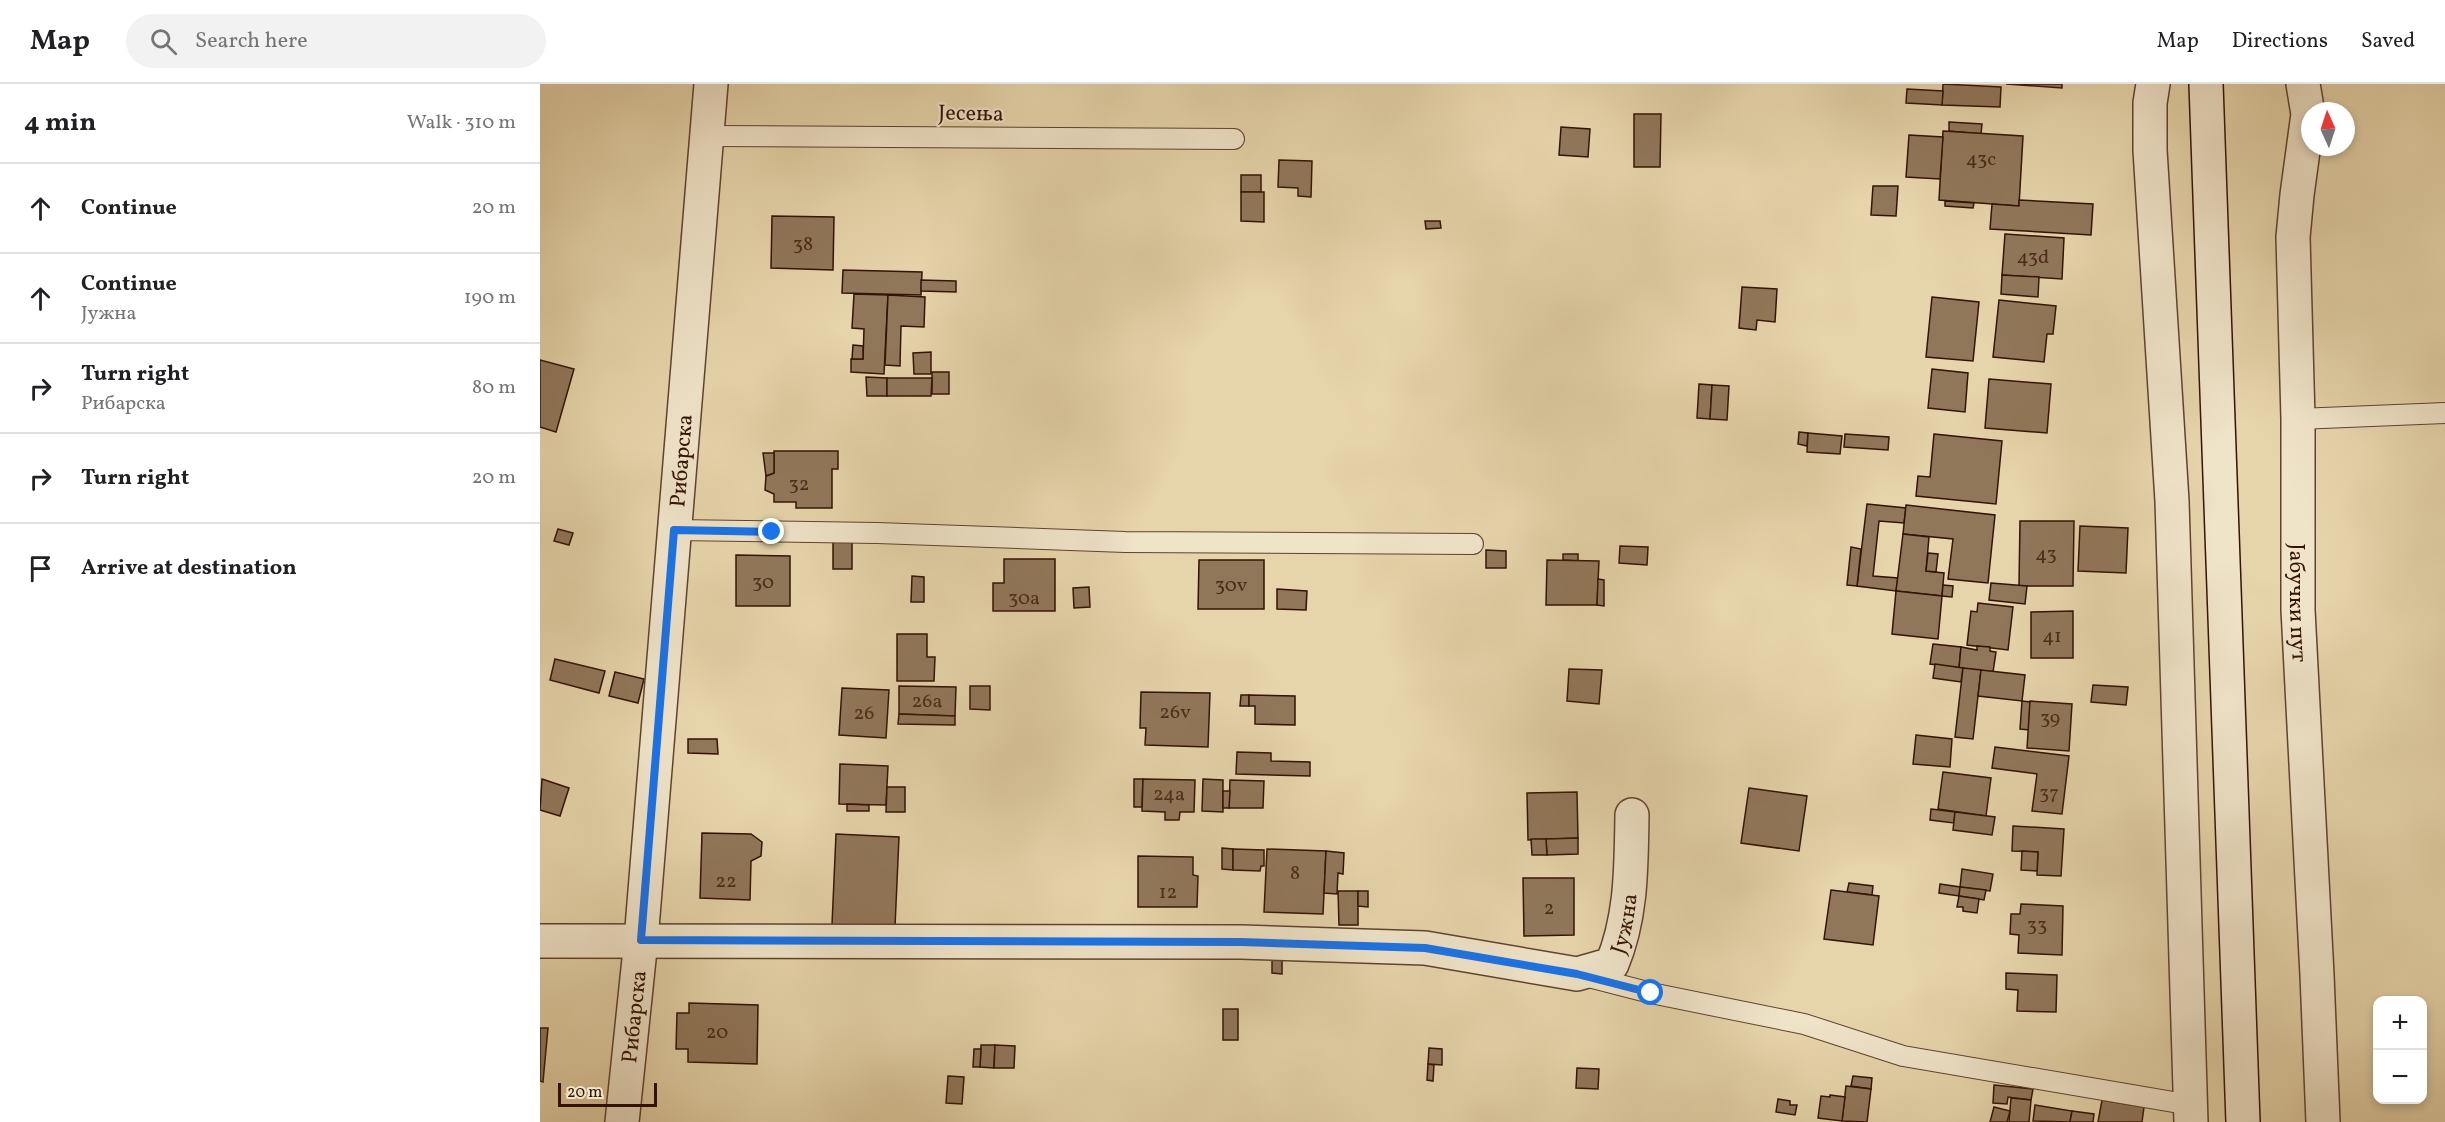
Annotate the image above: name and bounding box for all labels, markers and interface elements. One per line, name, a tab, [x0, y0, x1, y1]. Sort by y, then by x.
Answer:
search box	[126, 14, 546, 68]
text: Map	[30, 22, 90, 61]
icon: search	[147, 25, 180, 58]
text: Search here	[195, 26, 308, 57]
text: Map	[2157, 27, 2199, 56]
text: Directions	[2232, 27, 2328, 56]
text: Saved	[2361, 27, 2415, 56]
street label: Јесења	[938, 98, 1004, 131]
north arrow	[2301, 102, 2355, 156]
text: 4 min	[24, 105, 96, 141]
text: Walk · 310 m	[407, 109, 516, 137]
house number: 43c	[1966, 146, 1996, 174]
icon: ahead	[24, 192, 57, 225]
text: Continue	[81, 193, 177, 224]
text: 20 m	[472, 194, 516, 222]
house number: 38	[793, 231, 813, 259]
house number: 43d	[2017, 244, 2049, 272]
text: Continue	[81, 269, 177, 300]
icon: ahead	[24, 282, 57, 315]
text: 190 m	[464, 284, 516, 312]
text: Јужна	[81, 300, 136, 328]
text: Turn right	[81, 359, 189, 390]
icon: right	[24, 372, 57, 405]
text: 80 m	[472, 374, 516, 402]
text: Рибарска	[81, 390, 166, 418]
street label: Рибарска	[663, 413, 702, 509]
icon: right	[24, 462, 57, 495]
text: Turn right	[81, 463, 189, 494]
text: 20 m	[472, 464, 516, 492]
house number: 32	[789, 471, 810, 499]
route end	[758, 518, 784, 544]
house number: 43	[2035, 541, 2057, 569]
street label: Јабучки пут	[2280, 543, 2314, 663]
icon: arrive	[24, 552, 57, 585]
text: Arrive at destination	[81, 553, 297, 584]
house number: 30	[752, 569, 774, 597]
house number: 30v	[1215, 572, 1248, 600]
house number: 30a	[1008, 585, 1040, 613]
house number: 41	[2042, 623, 2062, 651]
house number: 26a	[912, 688, 942, 716]
house number: 26v	[1159, 699, 1191, 727]
house number: 26	[854, 700, 874, 728]
house number: 39	[2040, 705, 2060, 733]
house number: 37	[2039, 780, 2059, 808]
house number: 24a	[1153, 781, 1185, 809]
house number: 8	[1290, 860, 1300, 888]
house number: 22	[715, 868, 737, 896]
house number: 12	[1159, 879, 1177, 907]
street label: Јужна	[1604, 892, 1647, 959]
house number: 2	[1544, 895, 1554, 923]
house number: 33	[2027, 912, 2047, 940]
street label: Рибарска	[615, 969, 656, 1065]
route start	[1637, 979, 1663, 1005]
map controls	[2373, 996, 2427, 1104]
button: +	[2373, 996, 2427, 1050]
house number: 20	[706, 1019, 728, 1047]
button: −	[2373, 1050, 2427, 1104]
scale bar	[558, 1080, 657, 1108]
text: 20 m	[567, 1082, 602, 1104]

